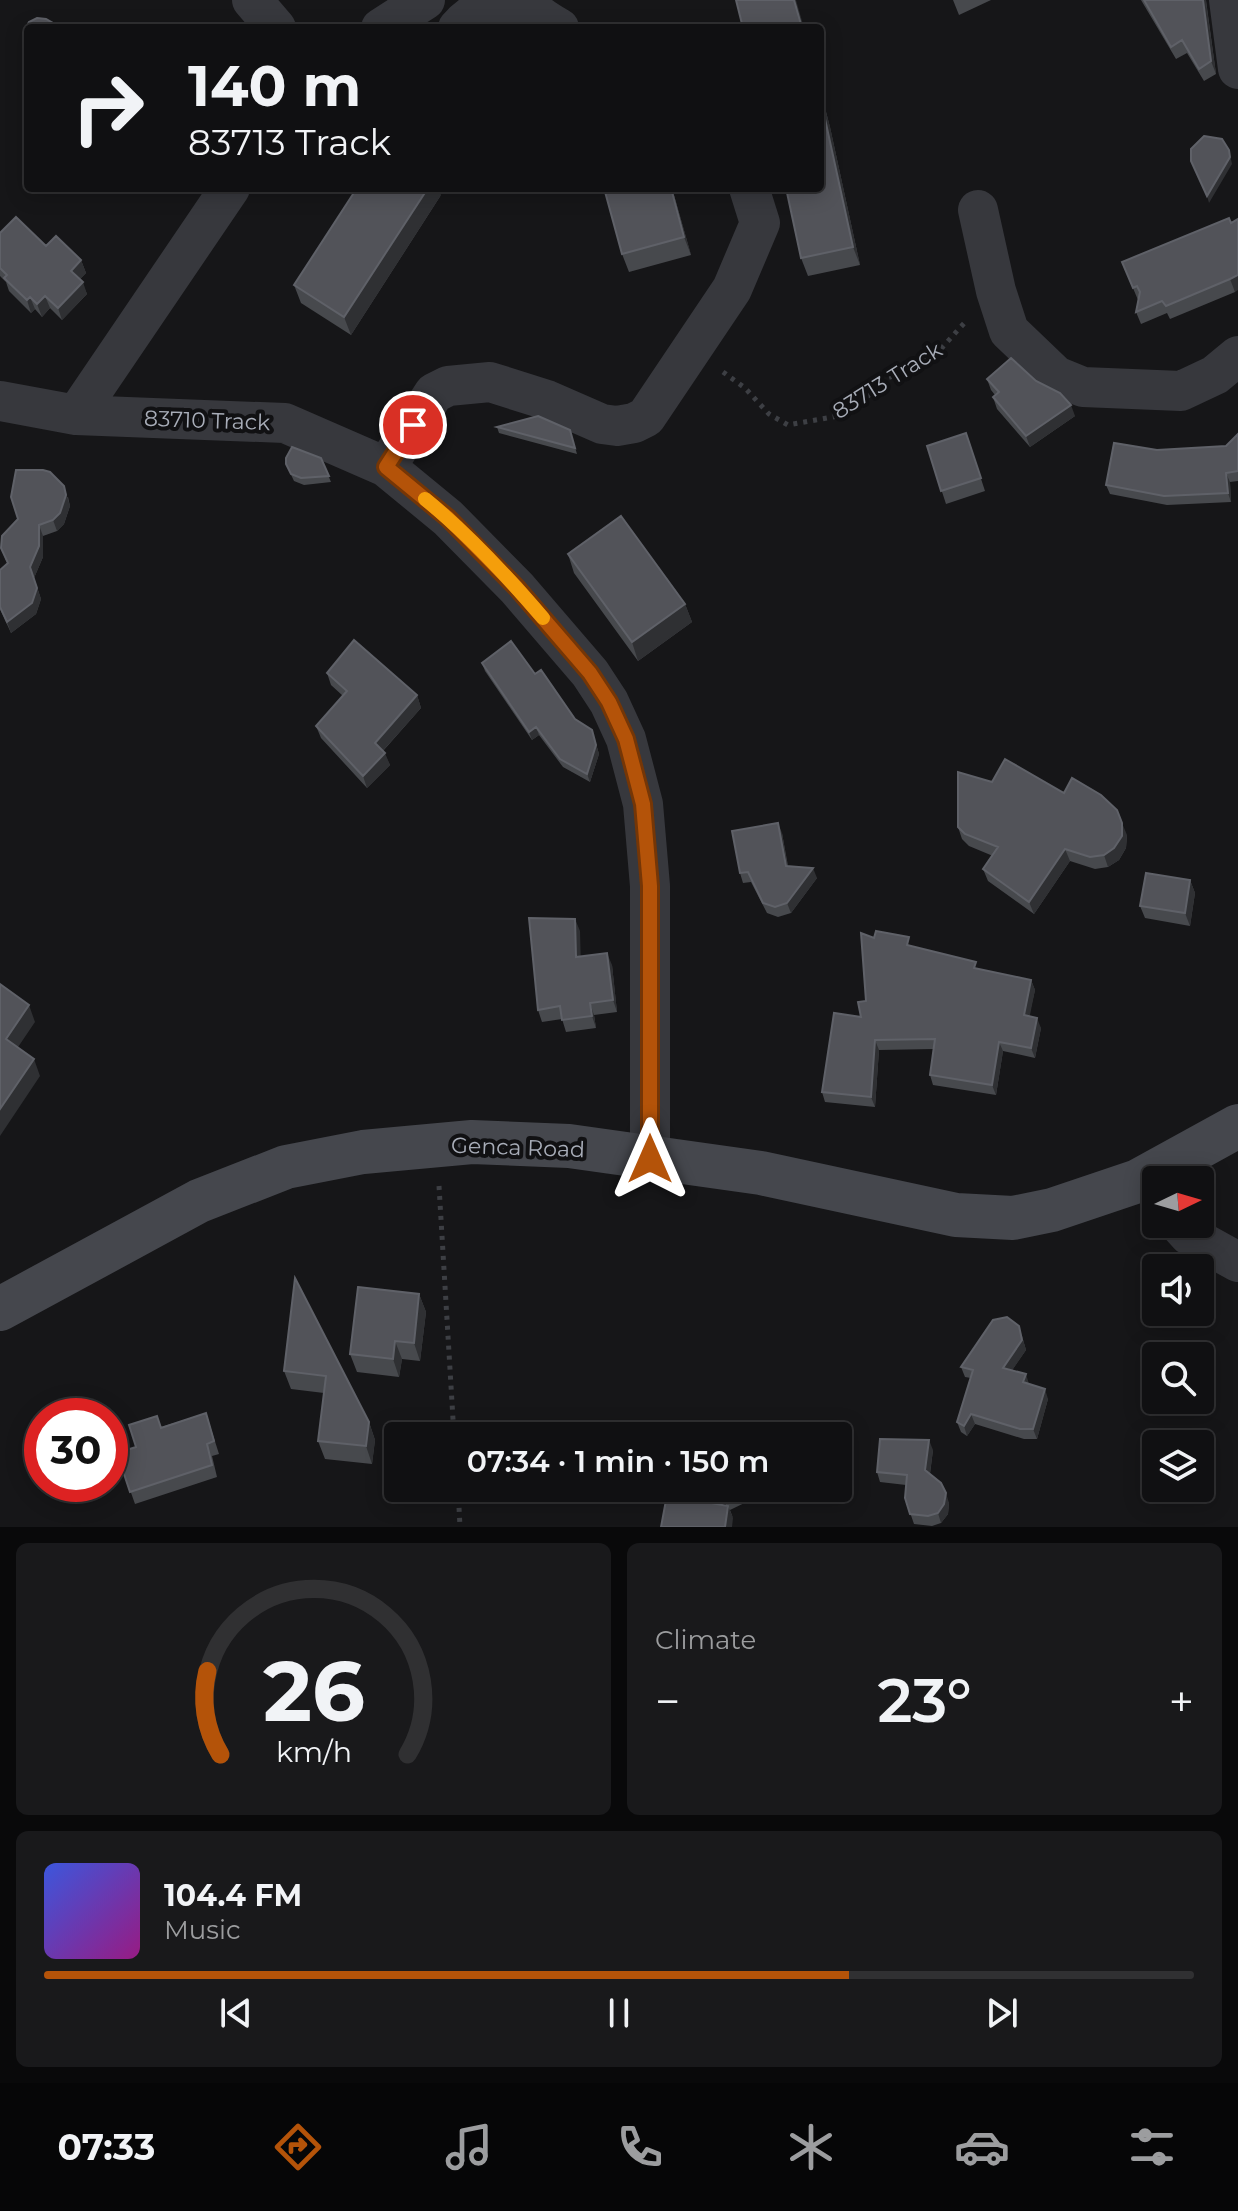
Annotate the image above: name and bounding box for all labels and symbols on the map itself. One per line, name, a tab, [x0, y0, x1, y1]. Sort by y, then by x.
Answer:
street label: 83713 Track	[828, 336, 948, 425]
pin	[379, 391, 447, 459]
street label: 83710 Track	[143, 405, 271, 436]
position arrow	[608, 1117, 692, 1201]
street label: Genca Road	[451, 1132, 585, 1163]
north arrow	[1142, 1166, 1214, 1238]
speed limit sign: 30	[24, 1398, 128, 1502]

